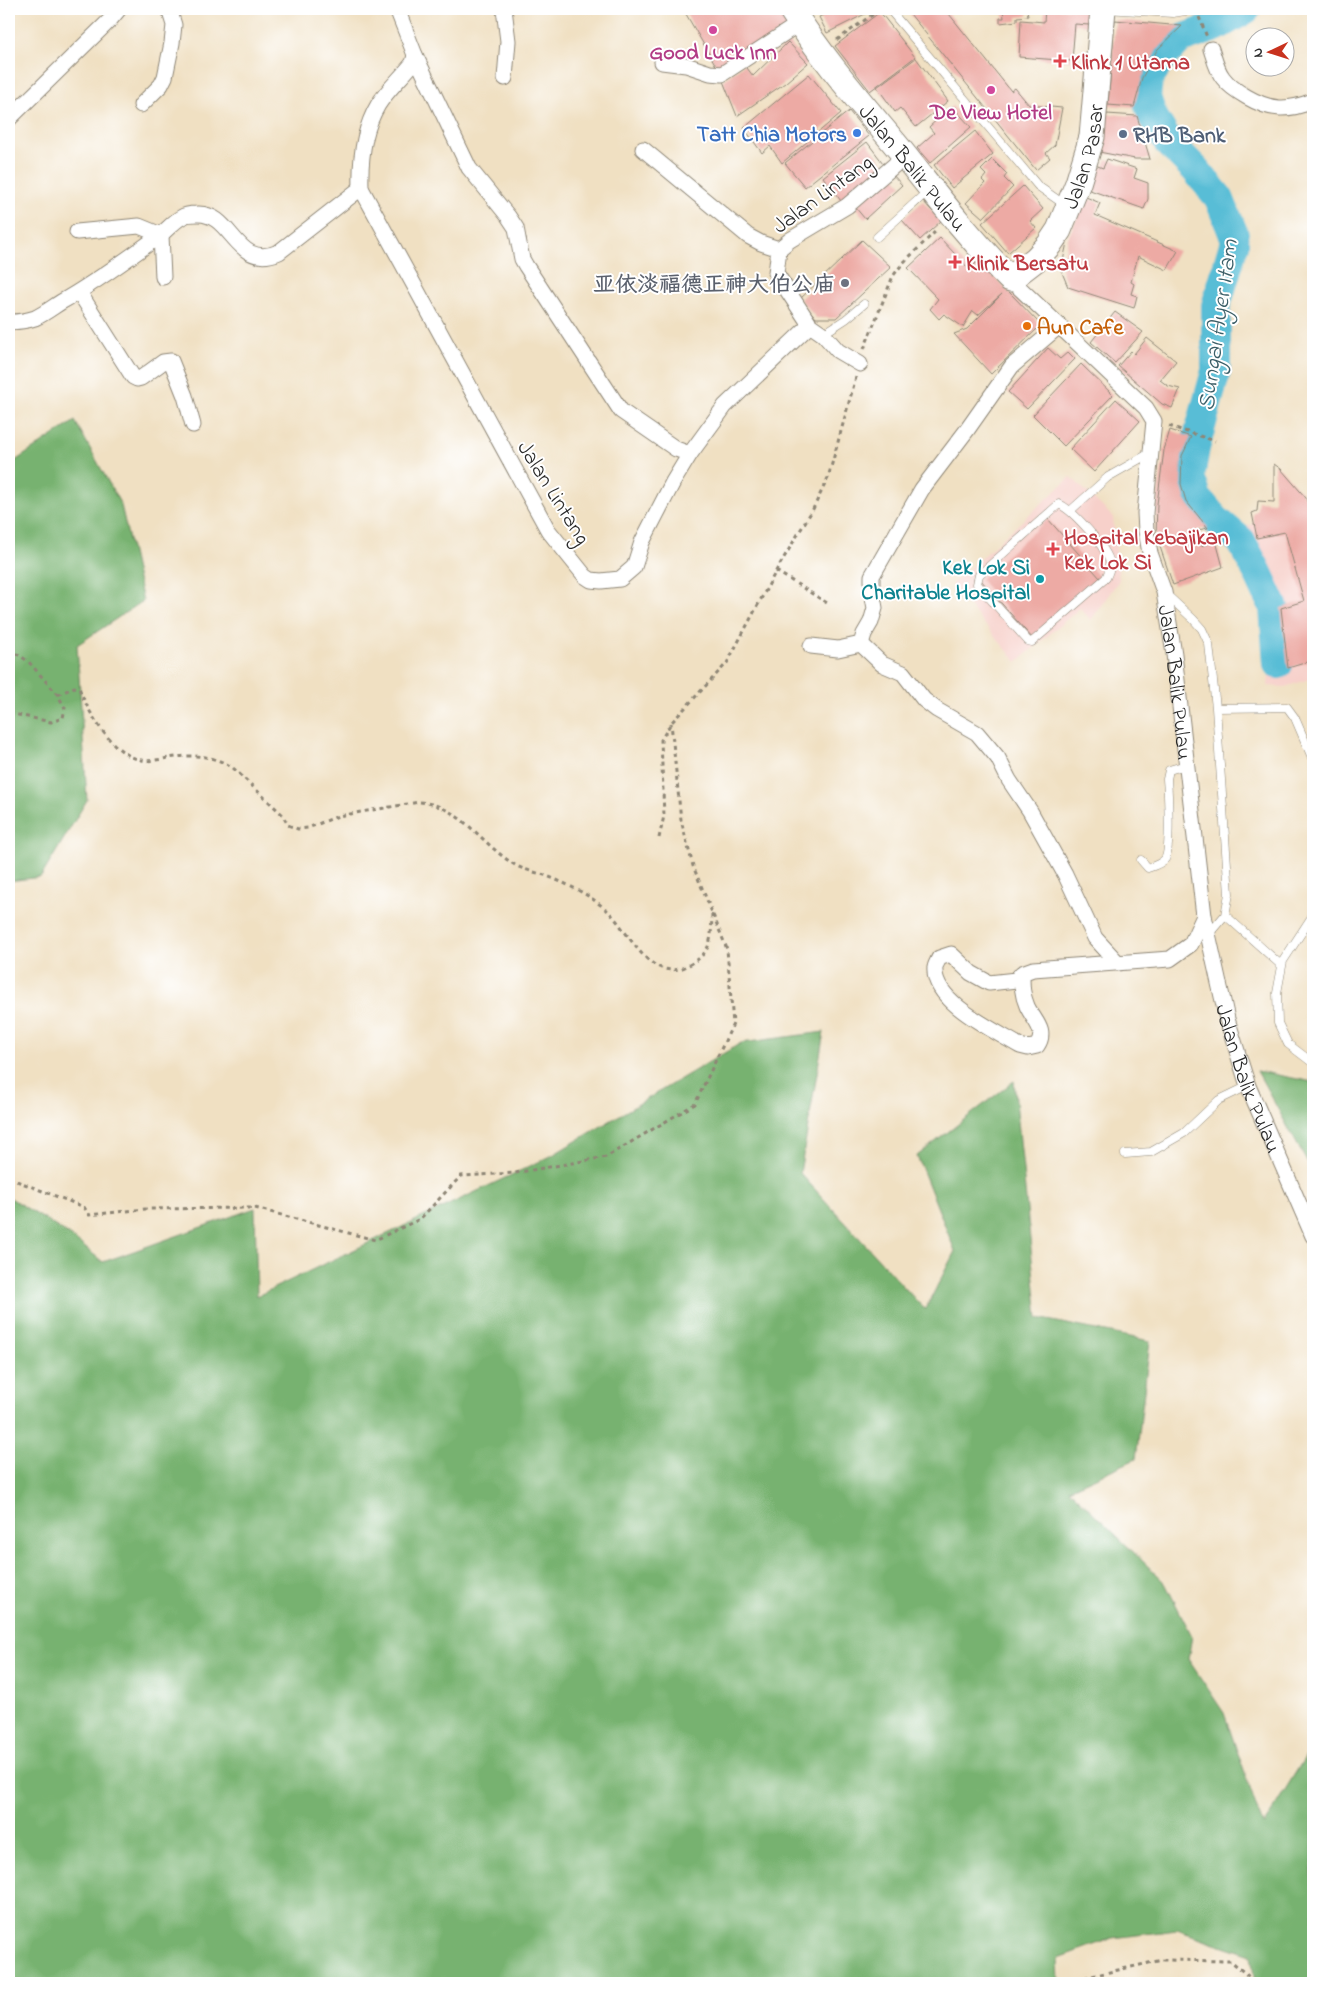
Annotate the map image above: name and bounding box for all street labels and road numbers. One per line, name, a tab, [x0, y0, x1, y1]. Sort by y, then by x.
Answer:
street label: Jalan Balik Pulau	[849, 98, 973, 240]
street label: Jalan Pasar	[1056, 103, 1114, 215]
street label: Jalan Lintang	[767, 148, 881, 244]
street label: Jalan Lintang	[507, 435, 597, 553]
street label: Jalan Balik Pulau	[1147, 603, 1199, 762]
street label: Jalan Balik Pulau	[1205, 1001, 1288, 1159]

